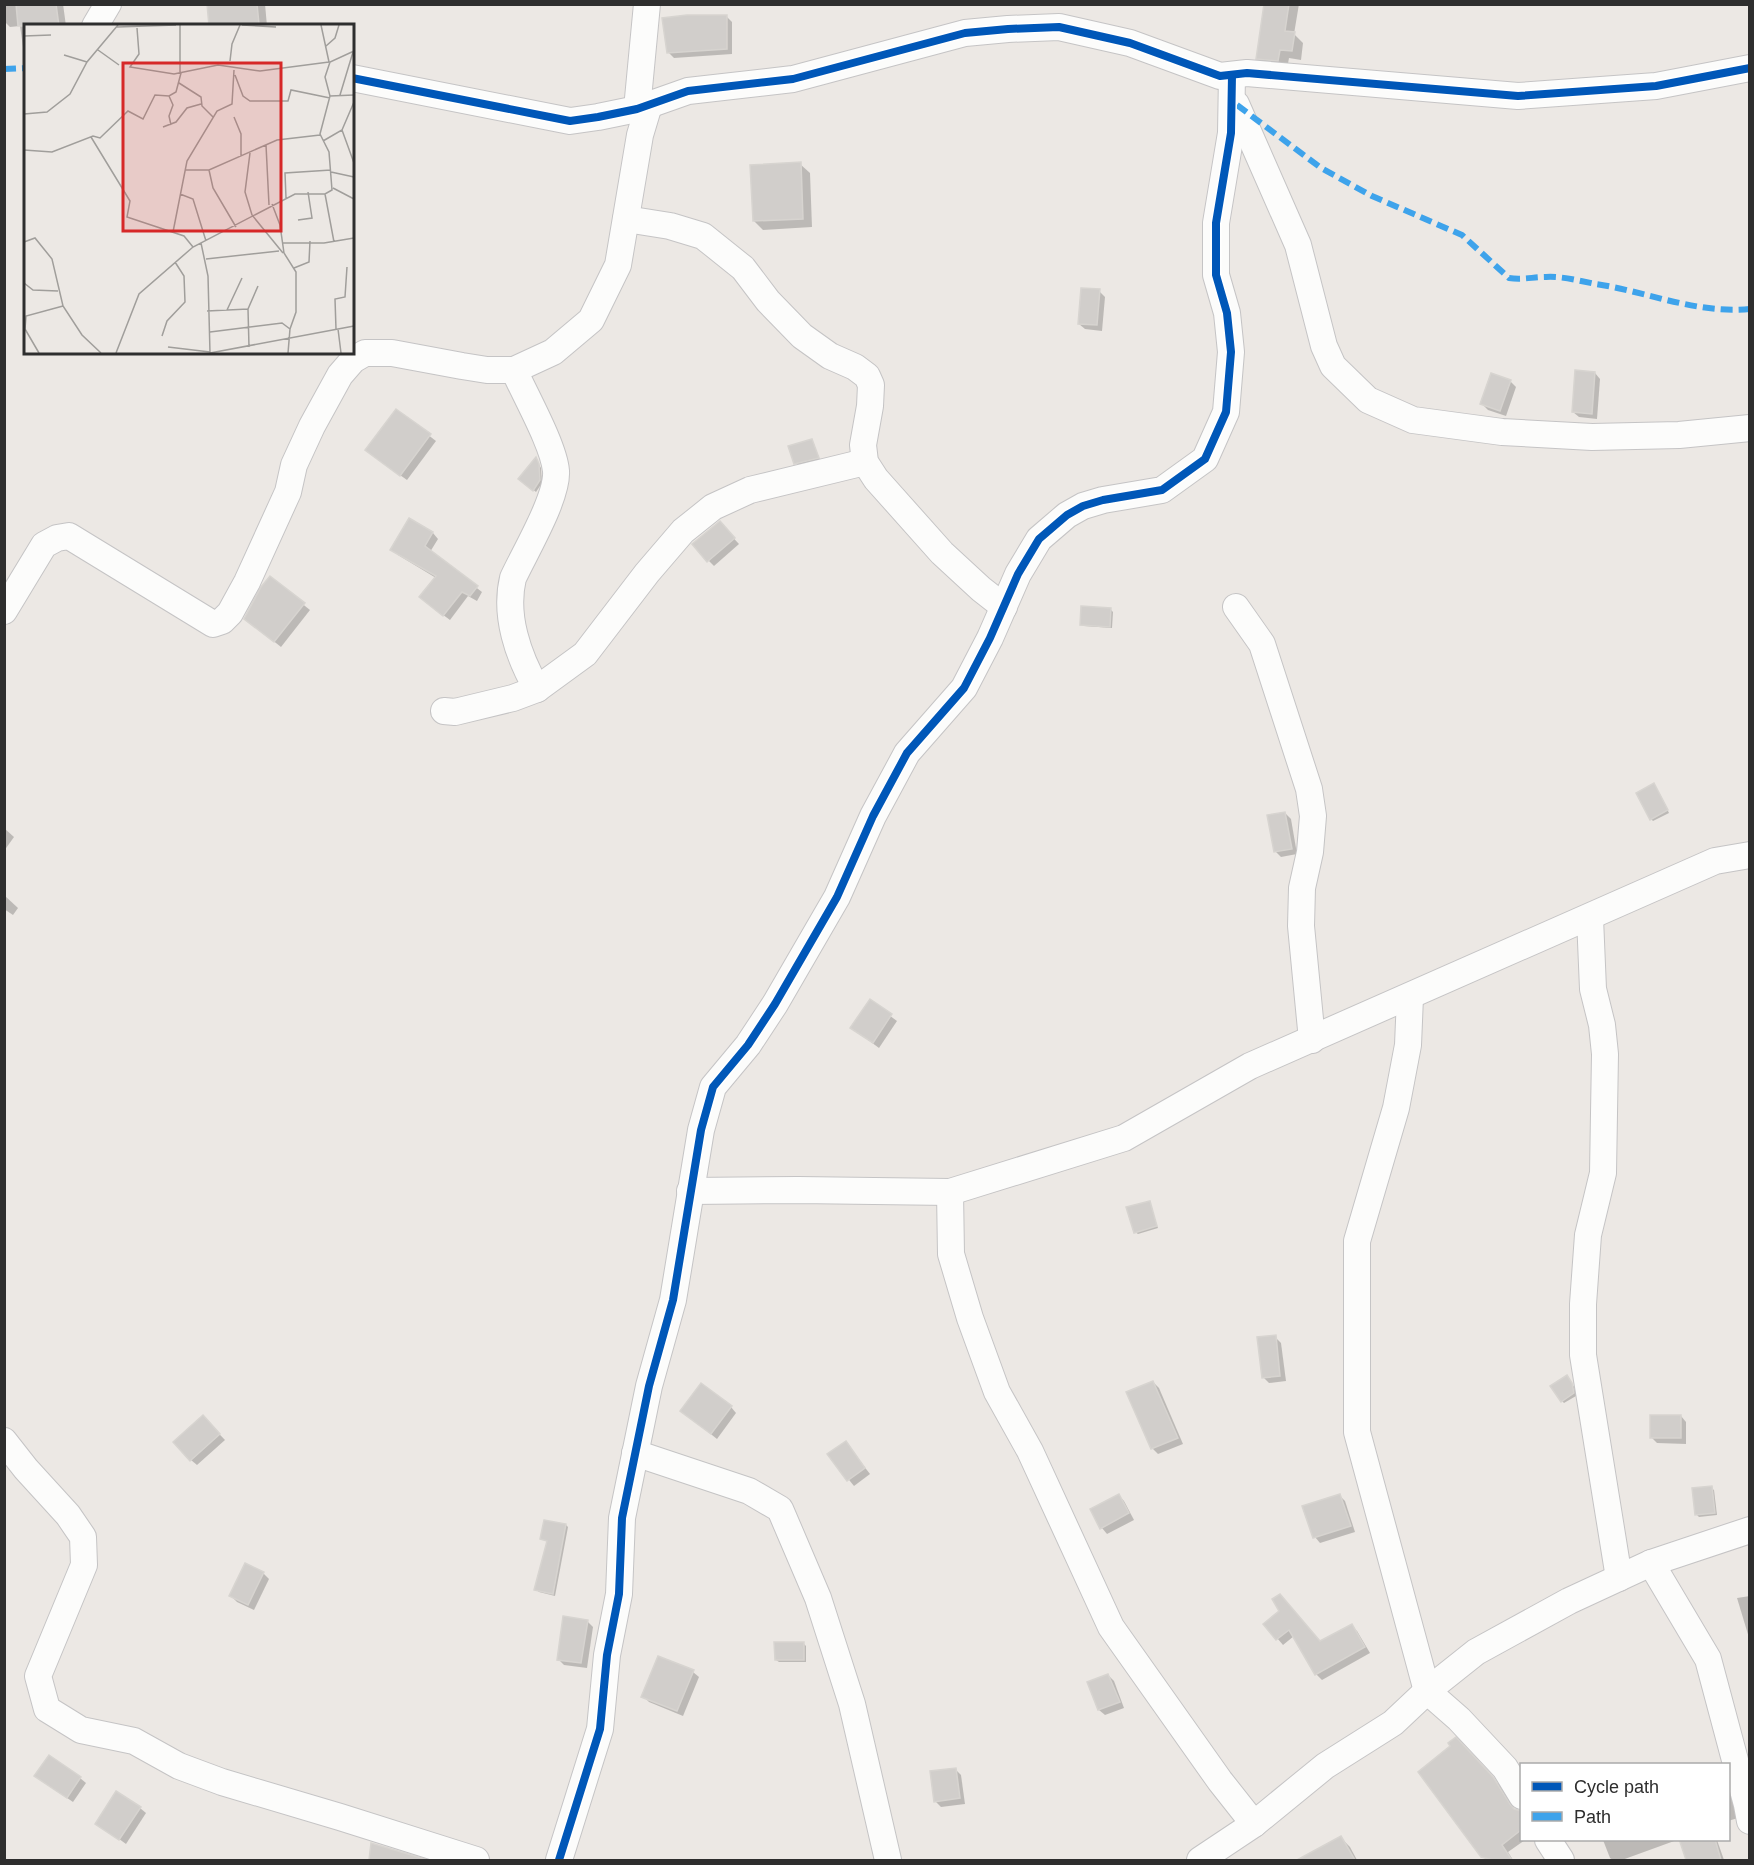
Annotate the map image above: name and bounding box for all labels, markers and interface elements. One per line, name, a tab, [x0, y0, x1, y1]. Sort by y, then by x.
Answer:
inset map	[24, 24, 354, 354]
legend	[1520, 1763, 1730, 1841]
text: Cycle path	[1574, 1777, 1659, 1797]
text: Path	[1574, 1807, 1611, 1827]

